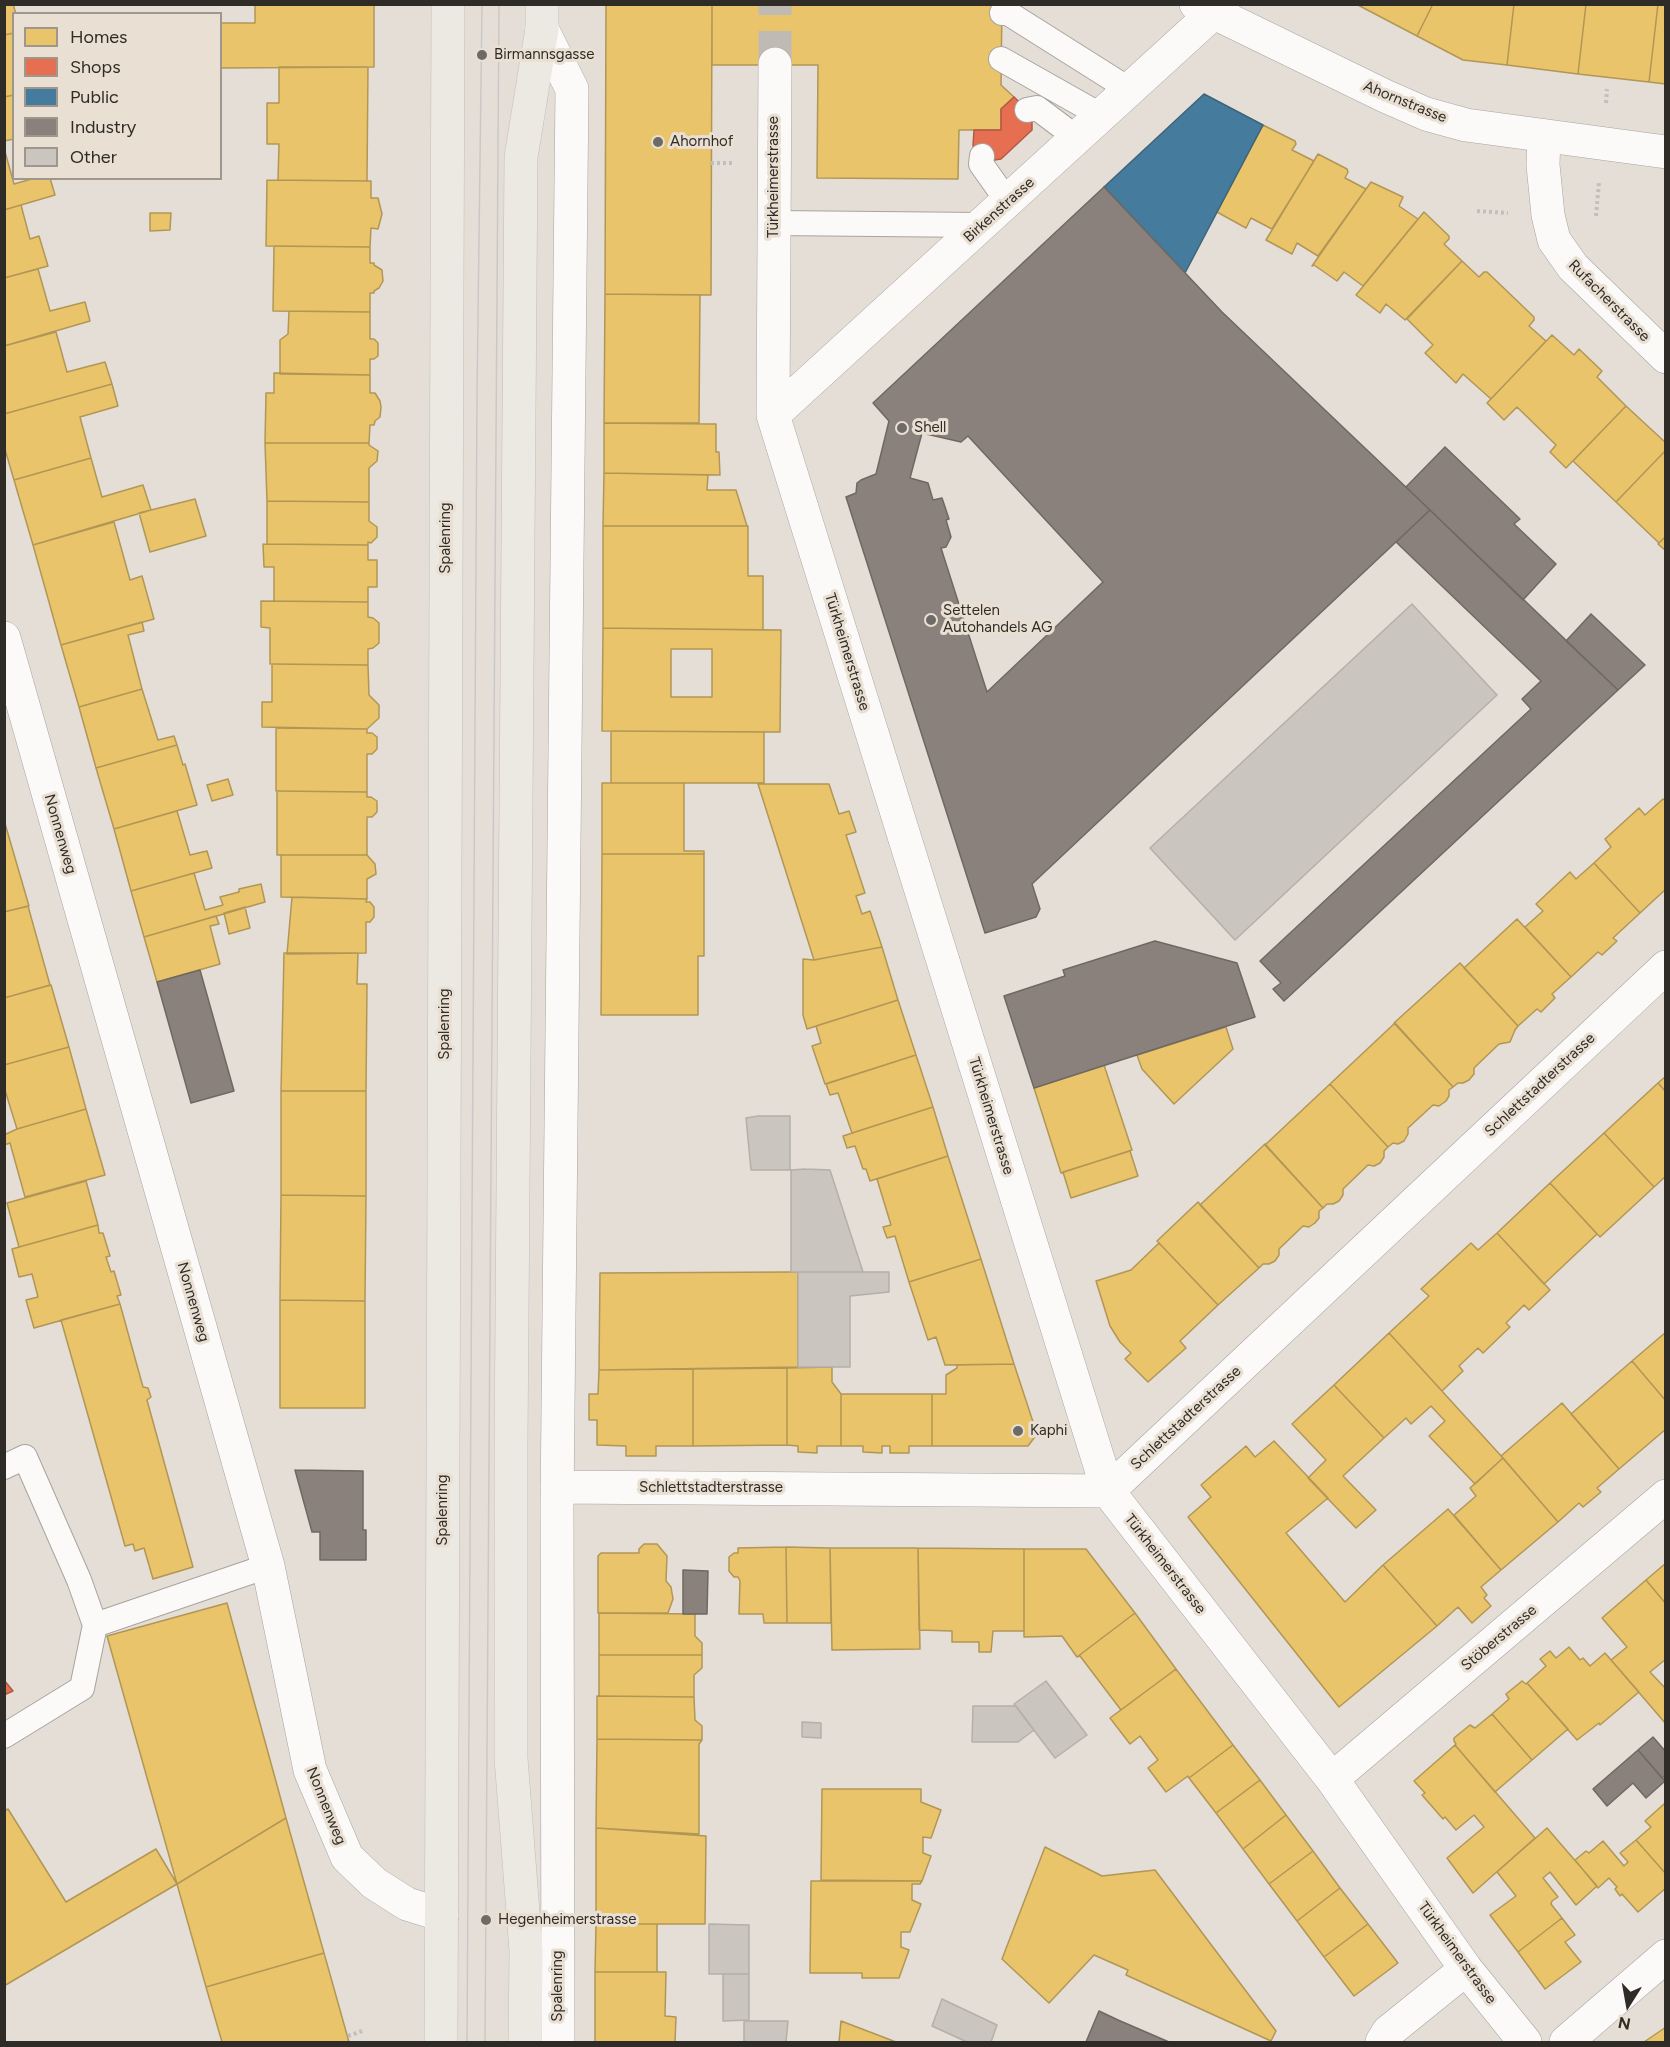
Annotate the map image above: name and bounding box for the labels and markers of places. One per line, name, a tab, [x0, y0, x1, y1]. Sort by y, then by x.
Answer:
place label: Birmannsgasse	[494, 46, 594, 64]
marker: Birmannsgasse	[475, 48, 489, 62]
place label: Ahornhof	[670, 133, 733, 151]
marker: Ahornhof	[651, 135, 665, 149]
place label: Shell	[914, 419, 946, 437]
marker: Shell	[895, 421, 909, 435]
place label: Settelen Autohandels AG	[943, 602, 1052, 637]
marker: Settelen Autohandels AG	[924, 613, 938, 627]
place label: Kaphi	[1030, 1422, 1067, 1440]
marker: Kaphi	[1011, 1424, 1025, 1438]
place label: Hegenheimerstrasse	[498, 1911, 636, 1929]
marker: Hegenheimerstrasse	[479, 1913, 493, 1927]

